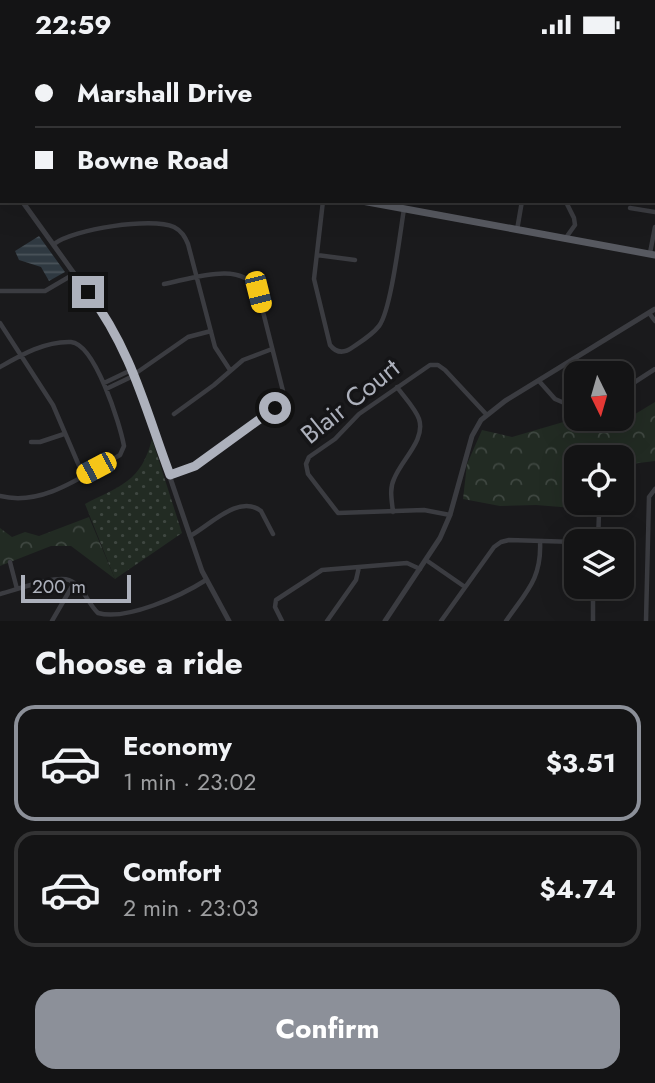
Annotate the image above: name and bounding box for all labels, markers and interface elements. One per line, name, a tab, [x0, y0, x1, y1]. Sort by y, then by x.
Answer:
text: 22:59	[35, 6, 112, 44]
text: Marshall Drive	[77, 74, 253, 112]
text: Bowne Road	[77, 141, 229, 179]
car	[243, 269, 274, 315]
route end	[72, 276, 104, 308]
street label: Blair Court	[292, 349, 408, 453]
north arrow	[564, 361, 634, 431]
map controls	[564, 361, 634, 599]
route start	[259, 392, 291, 424]
button: locate	[564, 445, 634, 515]
car	[73, 449, 120, 487]
button: layers	[564, 529, 634, 599]
scale bar	[21, 572, 131, 604]
text: 200 m	[32, 573, 86, 600]
text: Choose a ride	[35, 640, 243, 686]
text: Economy	[123, 727, 232, 765]
icon: car	[39, 732, 102, 795]
text: $3.51	[546, 744, 616, 782]
text: 1 min · 23:02	[123, 765, 256, 799]
text: Comfort	[123, 853, 221, 891]
icon: car	[39, 858, 102, 921]
text: $4.74	[539, 870, 616, 908]
text: 2 min · 23:03	[123, 891, 259, 925]
button: Confirm	[35, 989, 620, 1069]

